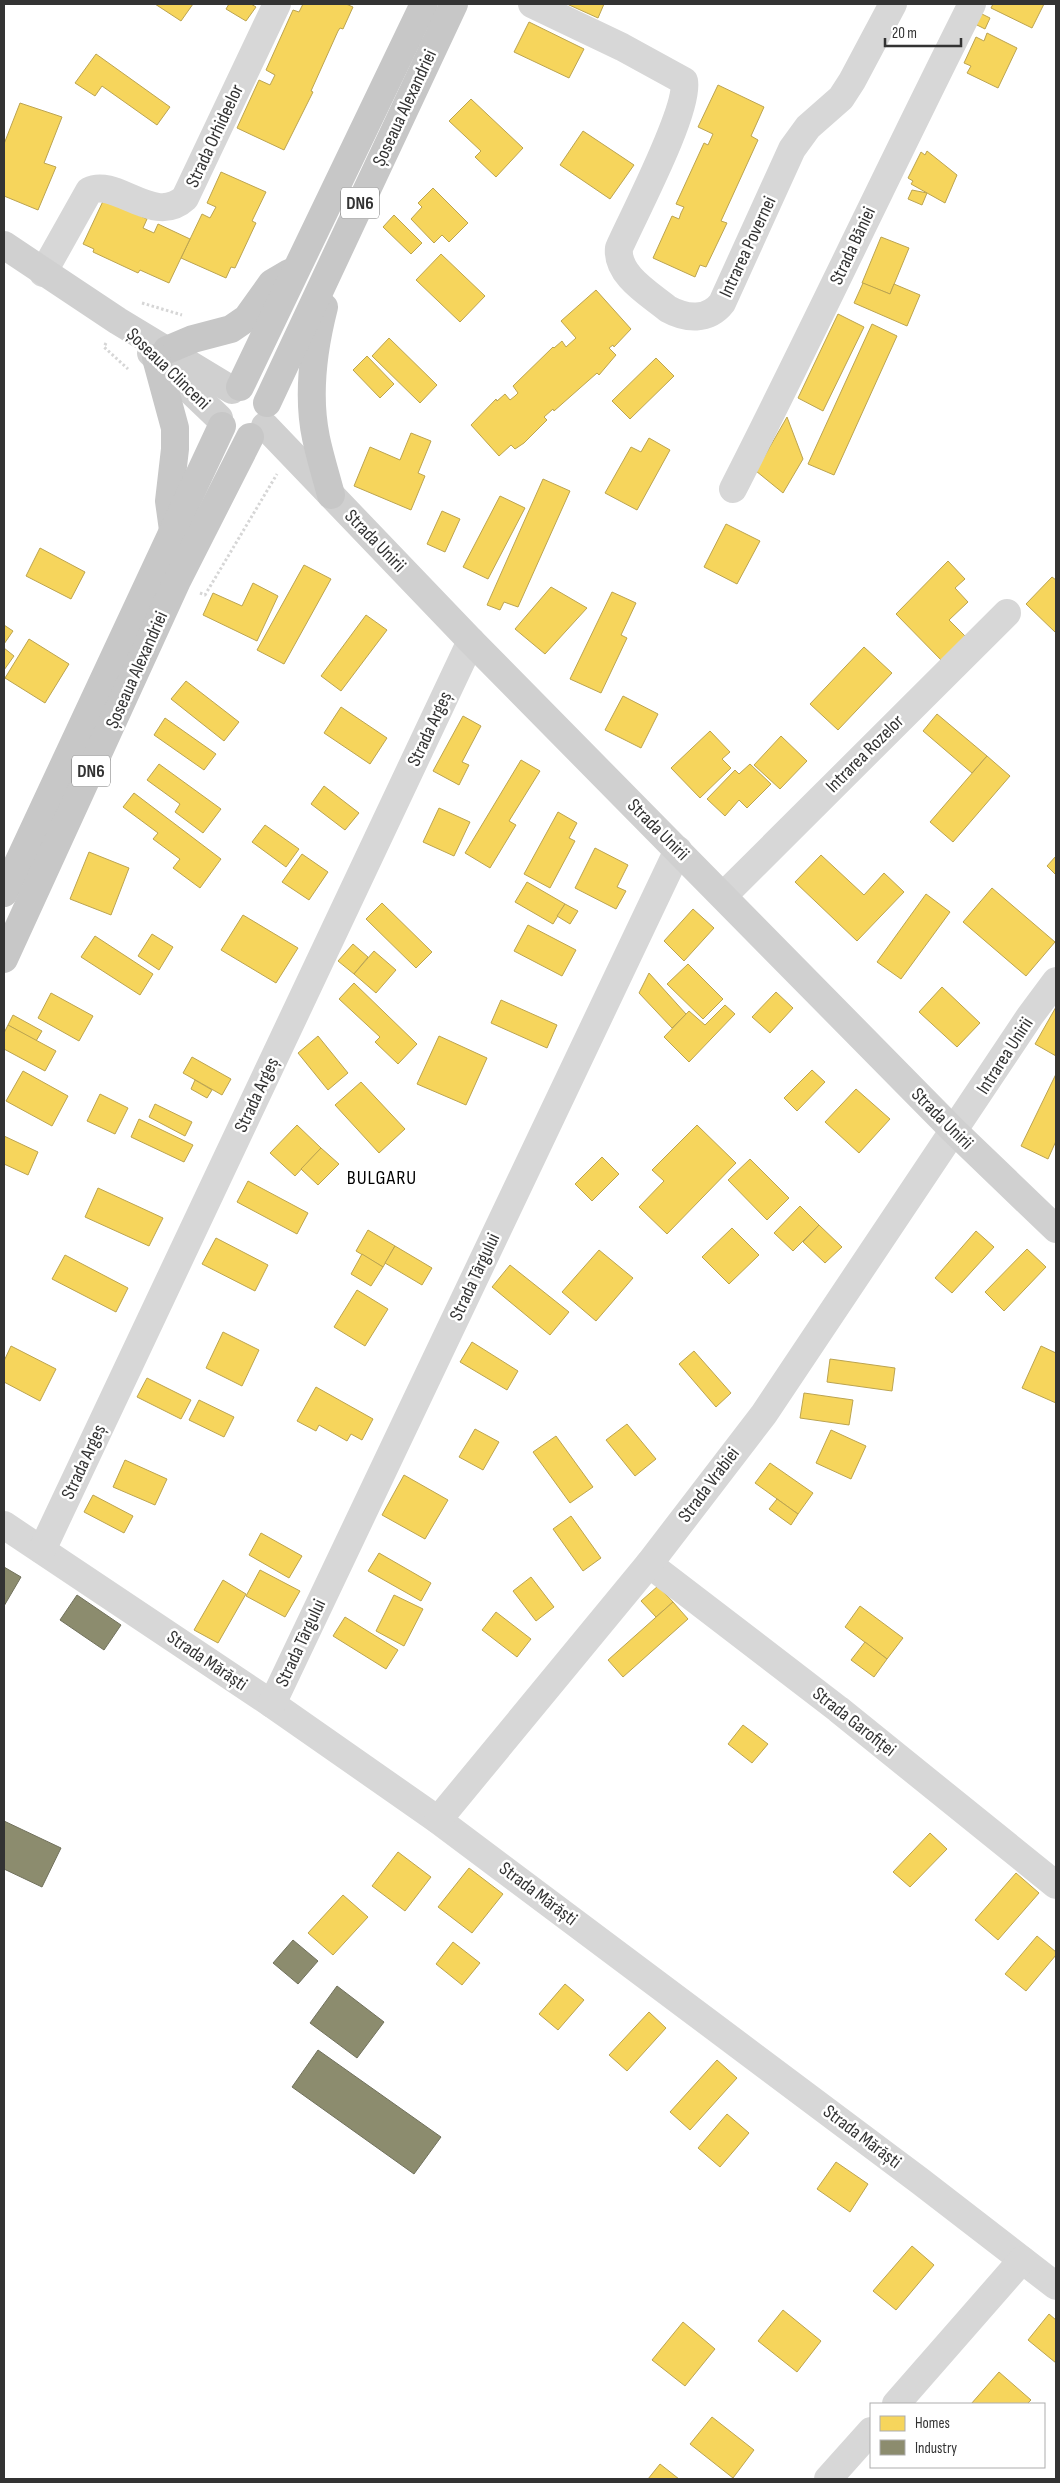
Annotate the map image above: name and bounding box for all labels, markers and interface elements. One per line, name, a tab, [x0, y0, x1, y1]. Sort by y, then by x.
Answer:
scale bar	[885, 15, 961, 47]
text: 20 m	[892, 24, 917, 43]
street label: Șoseaua Alexandriei	[368, 46, 442, 170]
street label: Strada Orhideelor	[181, 80, 249, 191]
road number: DN6	[341, 188, 379, 218]
street label: Intrarea Povernei	[715, 193, 781, 301]
street label: Strada Băniei	[825, 203, 881, 289]
street label: Șoseaua Clinceni	[121, 323, 215, 415]
street label: Strada Unirii	[340, 505, 410, 577]
street label: Șoseaua Alexandriei	[101, 608, 173, 732]
street label: Strada Argeș	[403, 688, 457, 770]
street label: Intrarea Rozelor	[821, 710, 909, 798]
road number: DN6	[72, 756, 110, 786]
street label: Strada Unirii	[622, 794, 694, 866]
street label: Intrarea Unirii	[972, 1013, 1038, 1099]
street label: Strada Argeș	[230, 1054, 284, 1136]
street label: Strada Unirii	[906, 1083, 978, 1155]
district label: BULGARU	[347, 1166, 417, 1190]
street label: Strada Târgului	[445, 1230, 505, 1324]
street label: Strada Argeș	[57, 1421, 111, 1503]
street label: Strada Vrabiei	[673, 1443, 745, 1527]
street label: Strada Târgului	[271, 1596, 331, 1690]
street label: Strada Mărăști	[162, 1626, 252, 1696]
street label: Strada Garofiței	[808, 1682, 900, 1762]
street label: Strada Mărăști	[494, 1857, 582, 1931]
street label: Strada Mărăști	[818, 2100, 906, 2174]
legend	[870, 2403, 1045, 2468]
text: Homes	[915, 2414, 950, 2433]
text: Industry	[915, 2439, 957, 2458]

